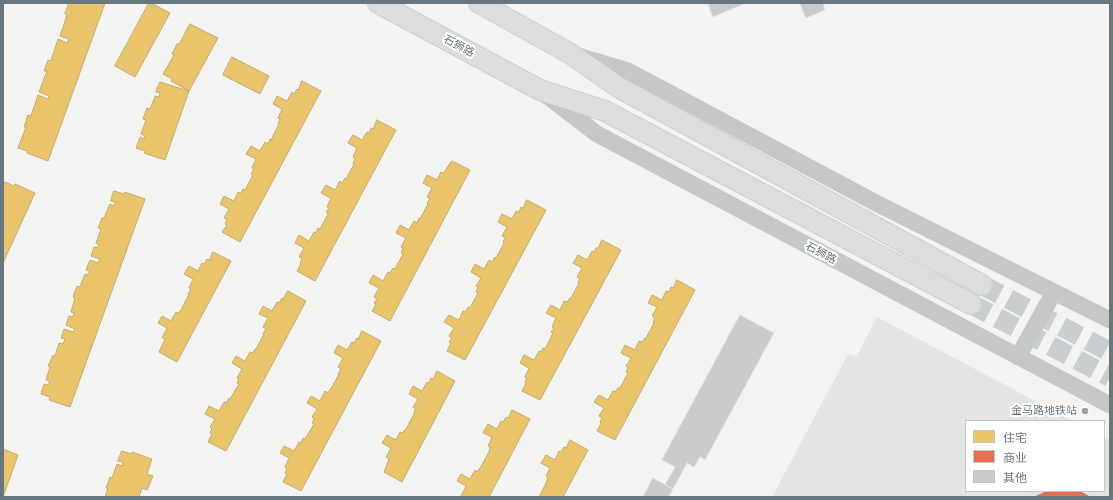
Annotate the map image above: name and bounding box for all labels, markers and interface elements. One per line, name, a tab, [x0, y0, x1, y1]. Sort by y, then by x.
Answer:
street label: 石狮路	[441, 32, 477, 60]
street label: 石狮路	[803, 239, 839, 267]
place label: 金马路地铁站	[1011, 404, 1077, 418]
marker: 金马路地铁站	[1080, 406, 1090, 416]
legend	[965, 420, 1105, 492]
text: 住宅	[1003, 431, 1027, 445]
text: 商业	[1003, 451, 1027, 465]
text: 其他	[1003, 471, 1027, 485]

